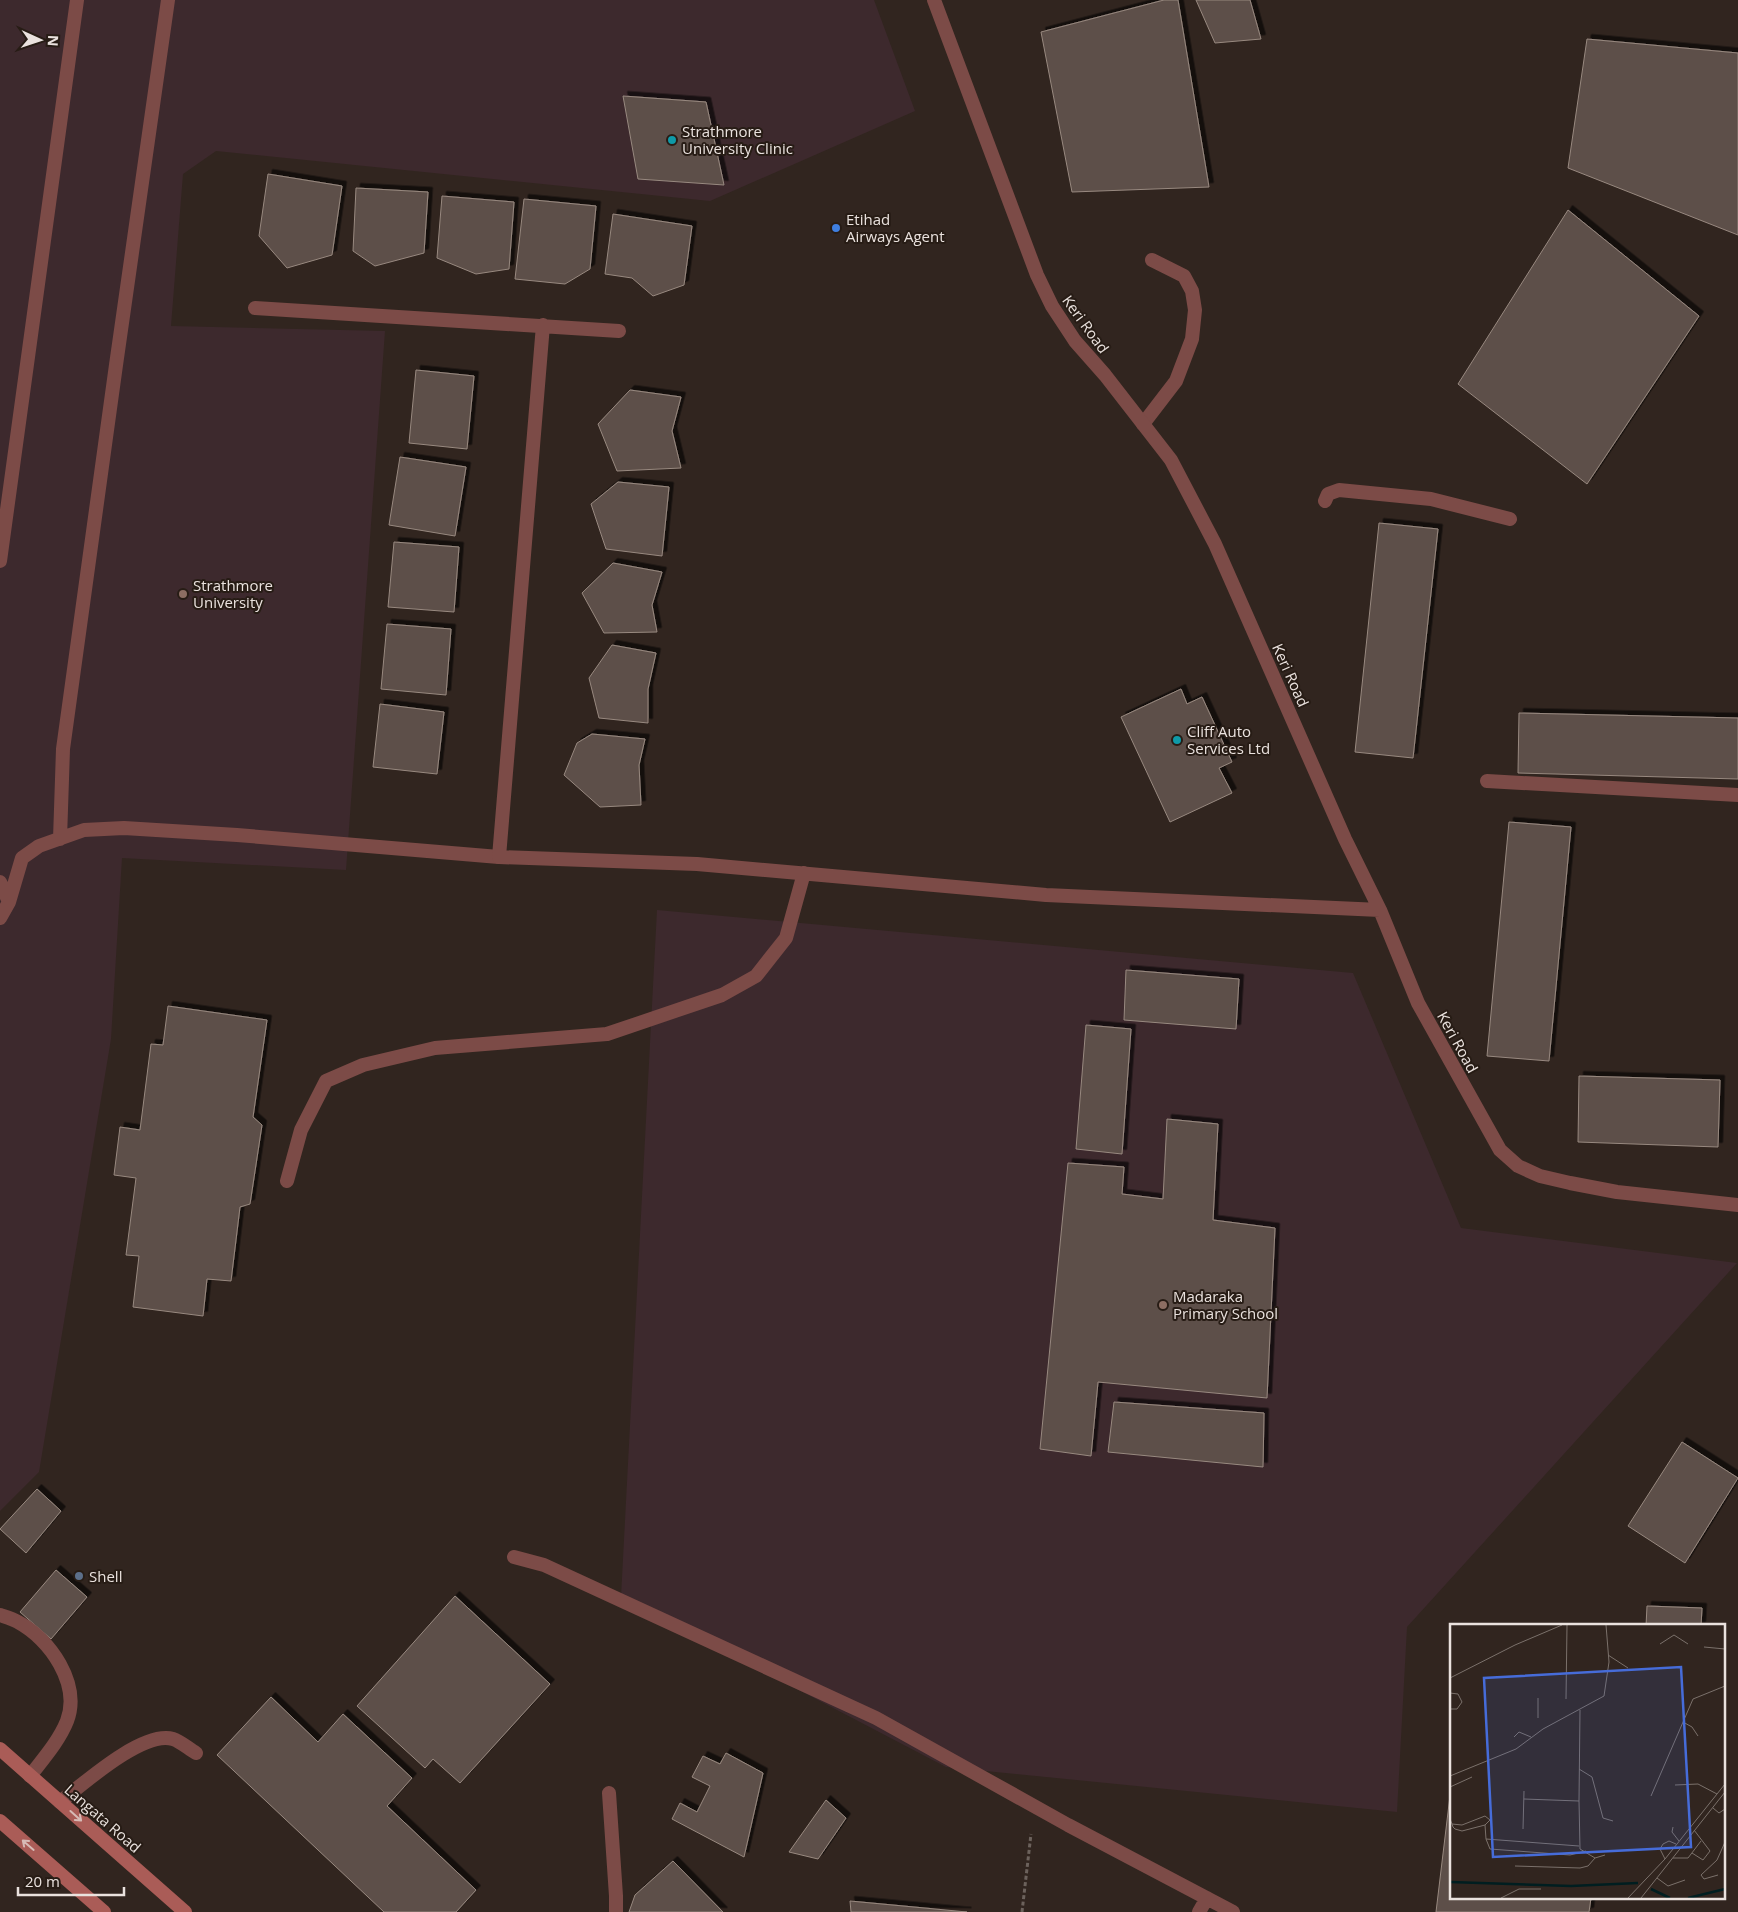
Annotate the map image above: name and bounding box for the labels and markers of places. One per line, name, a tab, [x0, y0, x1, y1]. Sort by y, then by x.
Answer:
place label: Strathmore University Clinic	[682, 121, 793, 158]
marker: Strathmore University Clinic	[666, 134, 678, 146]
place label: Etihad Airways Agent	[846, 209, 945, 246]
marker: Etihad Airways Agent	[830, 222, 842, 234]
place label: Strathmore University	[193, 575, 273, 612]
marker: Strathmore University	[177, 588, 189, 600]
place label: Cliff Auto Services Ltd	[1187, 721, 1270, 758]
marker: Cliff Auto Services Ltd	[1171, 734, 1183, 746]
place label: Madaraka Primary School	[1173, 1286, 1278, 1323]
marker: Madaraka Primary School	[1157, 1299, 1169, 1311]
place label: Shell	[89, 1566, 122, 1586]
marker: Shell	[73, 1570, 85, 1582]

